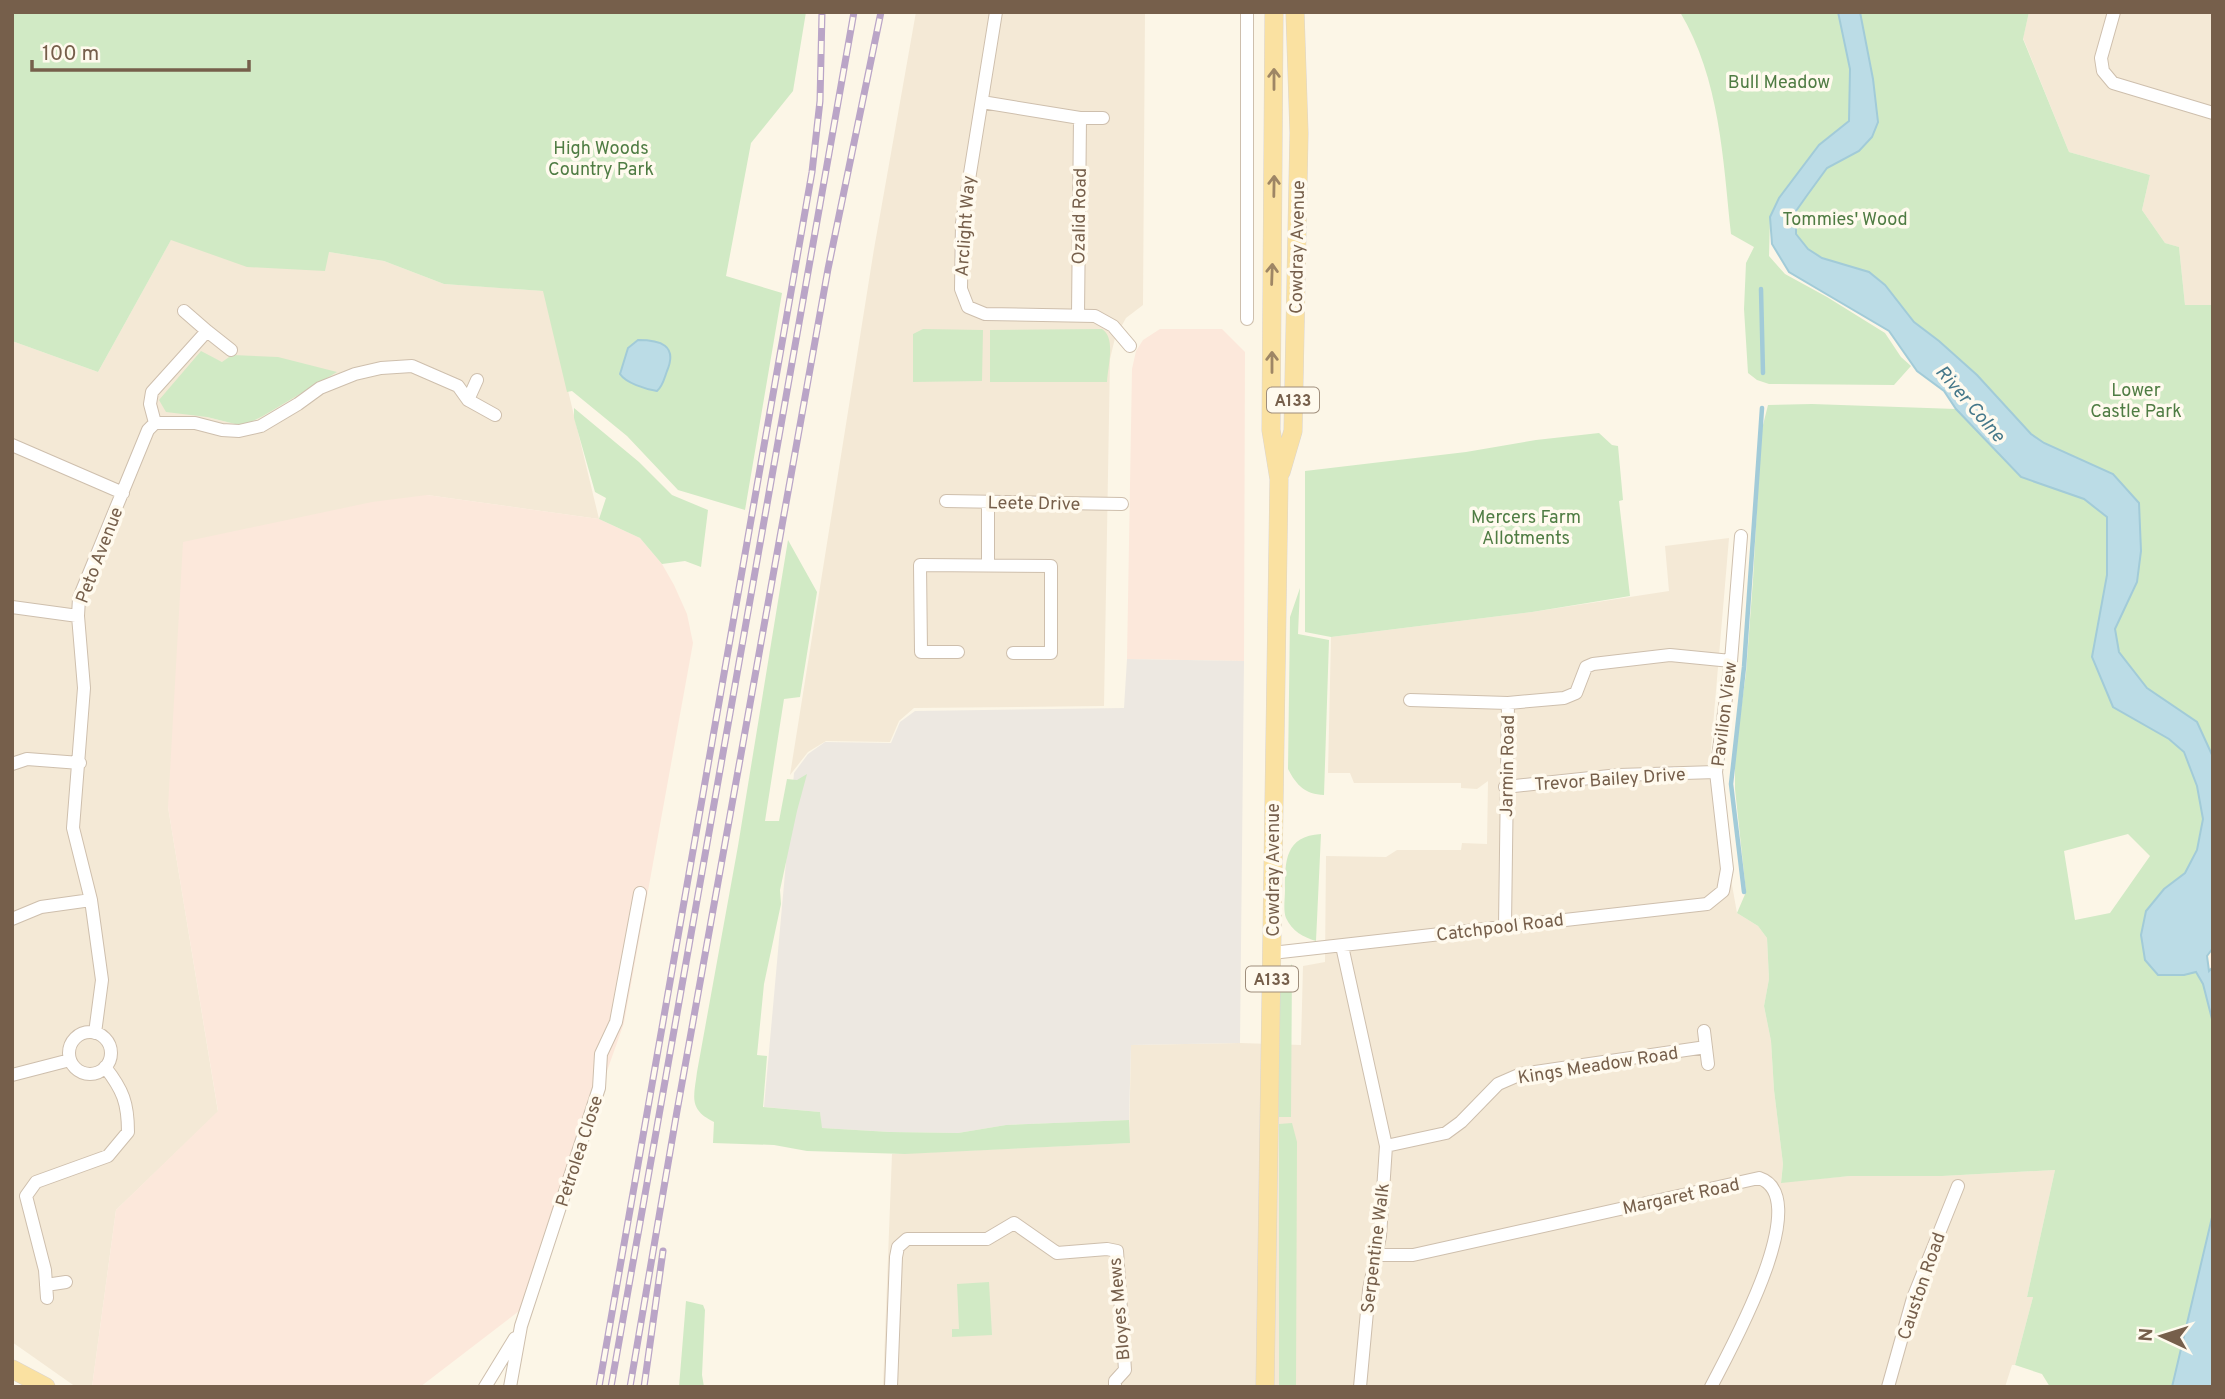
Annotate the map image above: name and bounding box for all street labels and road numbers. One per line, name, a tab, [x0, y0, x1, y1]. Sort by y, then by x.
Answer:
street label: Ozalid Road	[1068, 167, 1093, 265]
street label: Arclight Way	[951, 175, 982, 277]
street label: Cowdray Avenue	[1286, 180, 1311, 314]
road number: A133	[1267, 388, 1319, 412]
street label: Leete Drive	[987, 492, 1081, 517]
street label: Peto Avenue	[72, 504, 129, 607]
street label: Pavilion View	[1708, 660, 1743, 768]
street label: Jarmin Road	[1496, 715, 1521, 817]
street label: Trevor Bailey Drive	[1534, 764, 1687, 797]
street label: Cowdray Avenue	[1263, 803, 1286, 937]
street label: Catchpool Road	[1435, 909, 1565, 948]
road number: A133	[1246, 967, 1298, 992]
street label: Kings Meadow Road	[1516, 1042, 1680, 1091]
street label: Petrolea Close	[552, 1093, 609, 1210]
street label: Margaret Road	[1621, 1174, 1742, 1221]
street label: Serpentine Walk	[1357, 1182, 1396, 1315]
street label: Causton Road	[1893, 1230, 1952, 1343]
street label: Bloyes Mews	[1105, 1256, 1136, 1361]

